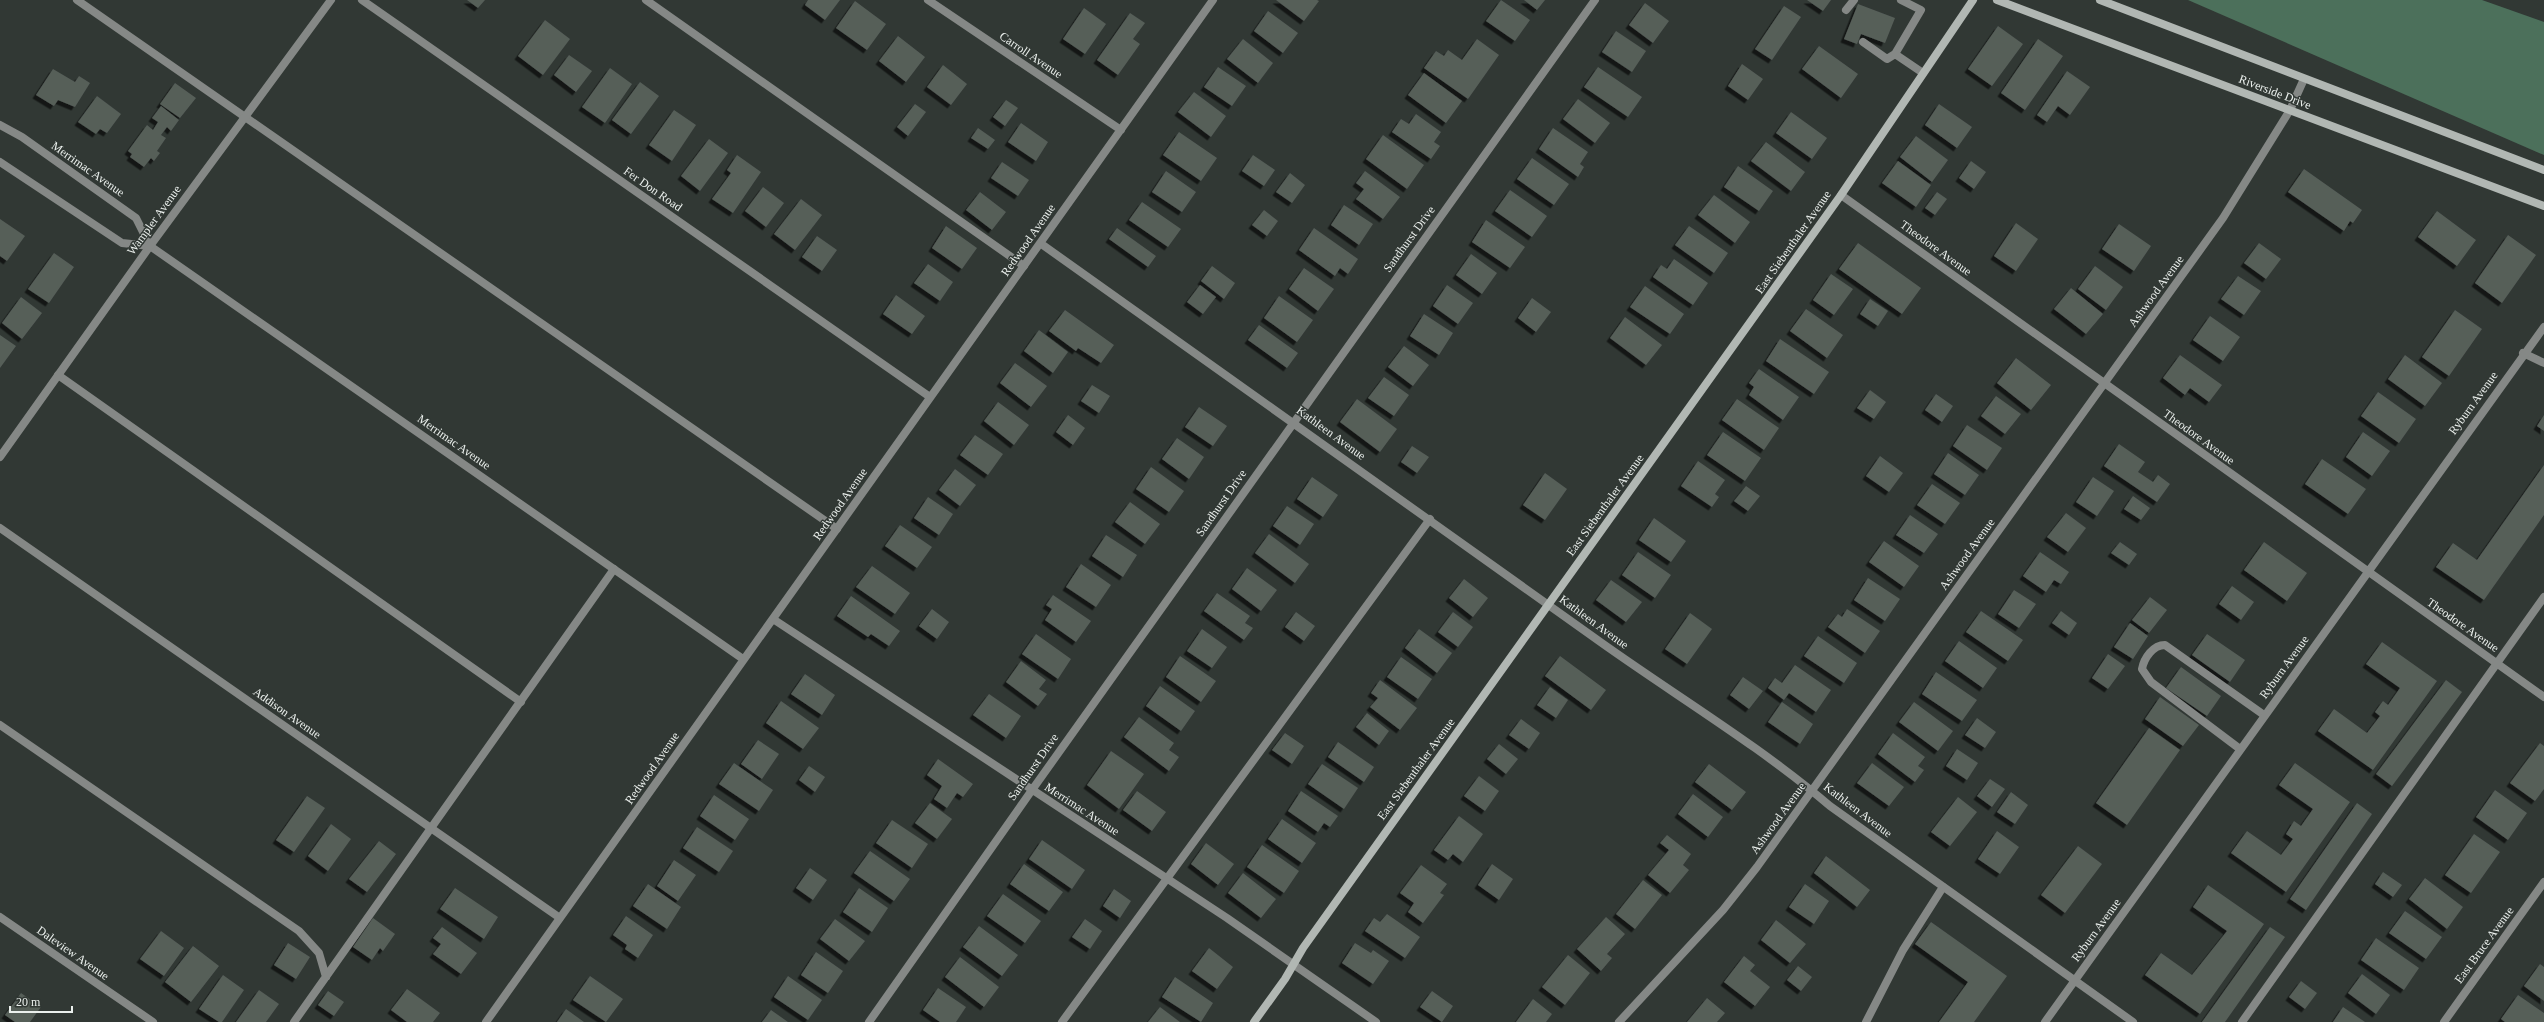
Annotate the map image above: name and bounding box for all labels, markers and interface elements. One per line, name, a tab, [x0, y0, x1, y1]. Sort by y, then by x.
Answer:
street label: Carroll Avenue	[997, 29, 1065, 81]
street label: Riverside Drive	[2237, 72, 2313, 112]
street label: Merrimac Avenue	[49, 139, 127, 199]
street label: Fer Don Road	[621, 164, 685, 214]
street label: Wampler Avenue	[124, 183, 184, 257]
street label: East Siebenthaler Avenue	[1752, 188, 1834, 296]
street label: Redwood Avenue	[998, 201, 1058, 279]
street label: Sandhurst Drive	[1380, 203, 1438, 275]
street label: Theodore Avenue	[1898, 217, 1974, 279]
street label: Ashwood Avenue	[2125, 253, 2187, 329]
street label: Ryburn Avenue	[2446, 369, 2500, 437]
street label: Kathleen Avenue	[1294, 403, 1368, 463]
street label: Theodore Avenue	[2161, 406, 2237, 468]
street label: Merrimac Avenue	[415, 412, 493, 472]
street label: East Siebenthaler Avenue	[1563, 451, 1647, 559]
street label: Redwood Avenue	[810, 465, 870, 543]
street label: Sandhurst Drive	[1193, 467, 1249, 539]
street label: Ashwood Avenue	[1936, 516, 1998, 592]
street label: Kathleen Avenue	[1557, 592, 1631, 652]
street label: Theodore Avenue	[2424, 595, 2502, 655]
street label: Ryburn Avenue	[2257, 633, 2311, 701]
street label: Addison Avenue	[250, 684, 324, 742]
street label: East Siebenthaler Avenue	[1374, 715, 1458, 823]
street label: Redwood Avenue	[622, 729, 682, 807]
street label: Sandhurst Drive	[1005, 731, 1061, 803]
street label: Merrimac Avenue	[1042, 780, 1122, 838]
street label: Ashwood Avenue	[1747, 780, 1809, 856]
street label: Kathleen Avenue	[1821, 780, 1895, 840]
street label: Ryburn Avenue	[2069, 896, 2123, 964]
street label: East Bruce Avenue	[2452, 904, 2516, 986]
street label: Daleview Avenue	[34, 923, 112, 983]
scale bar	[10, 988, 72, 1014]
text: 20 m	[16, 995, 41, 1009]

